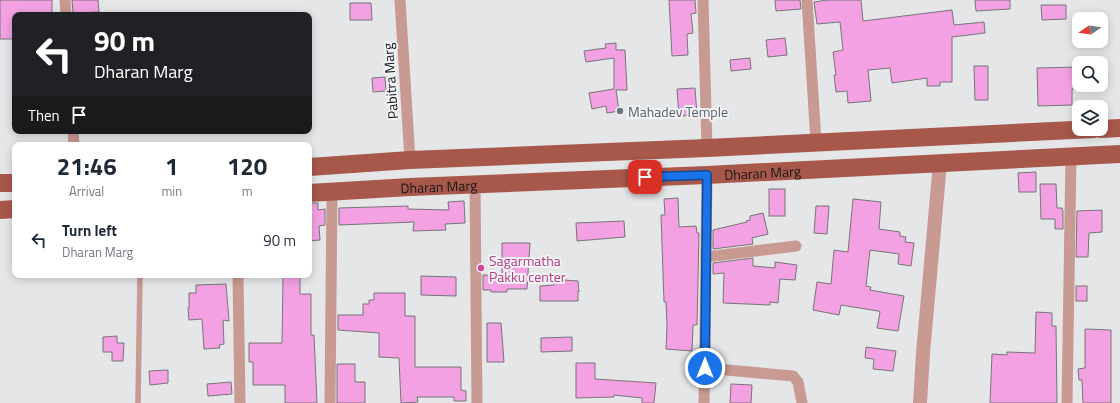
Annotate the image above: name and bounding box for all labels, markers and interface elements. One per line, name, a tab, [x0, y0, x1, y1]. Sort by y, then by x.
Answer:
north arrow	[1072, 12, 1108, 48]
map controls	[1072, 12, 1108, 136]
text: 90 m	[94, 19, 155, 62]
icon: left	[28, 28, 80, 80]
street label: Pabitra Marg	[377, 42, 403, 120]
button: search	[1072, 56, 1108, 92]
text: Dharan Marg	[94, 58, 193, 85]
button: layers	[1072, 100, 1108, 136]
place label: Mahadev Temple	[628, 101, 728, 122]
text: Then	[28, 104, 60, 127]
icon: arrive	[68, 104, 90, 126]
marker: Mahadev Temple	[615, 106, 625, 116]
text: 21:46	[57, 148, 117, 184]
text: 1	[165, 148, 179, 184]
text: 120	[227, 148, 267, 184]
pin	[628, 160, 662, 194]
street label: Dharan Marg	[724, 160, 801, 185]
icon: arrive	[634, 166, 656, 188]
street label: Dharan Marg	[400, 174, 478, 198]
text: Arrival	[69, 181, 104, 201]
text: min	[161, 181, 182, 201]
text: m	[242, 181, 253, 201]
text: Turn left	[62, 219, 117, 242]
icon: left	[28, 229, 50, 251]
text: 90 m	[263, 229, 296, 252]
text: Dharan Marg	[62, 242, 133, 262]
place label: Sagarmatha Pakku center	[489, 250, 566, 287]
marker: Sagarmatha Pakku center	[476, 263, 486, 273]
position arrow	[684, 347, 726, 389]

